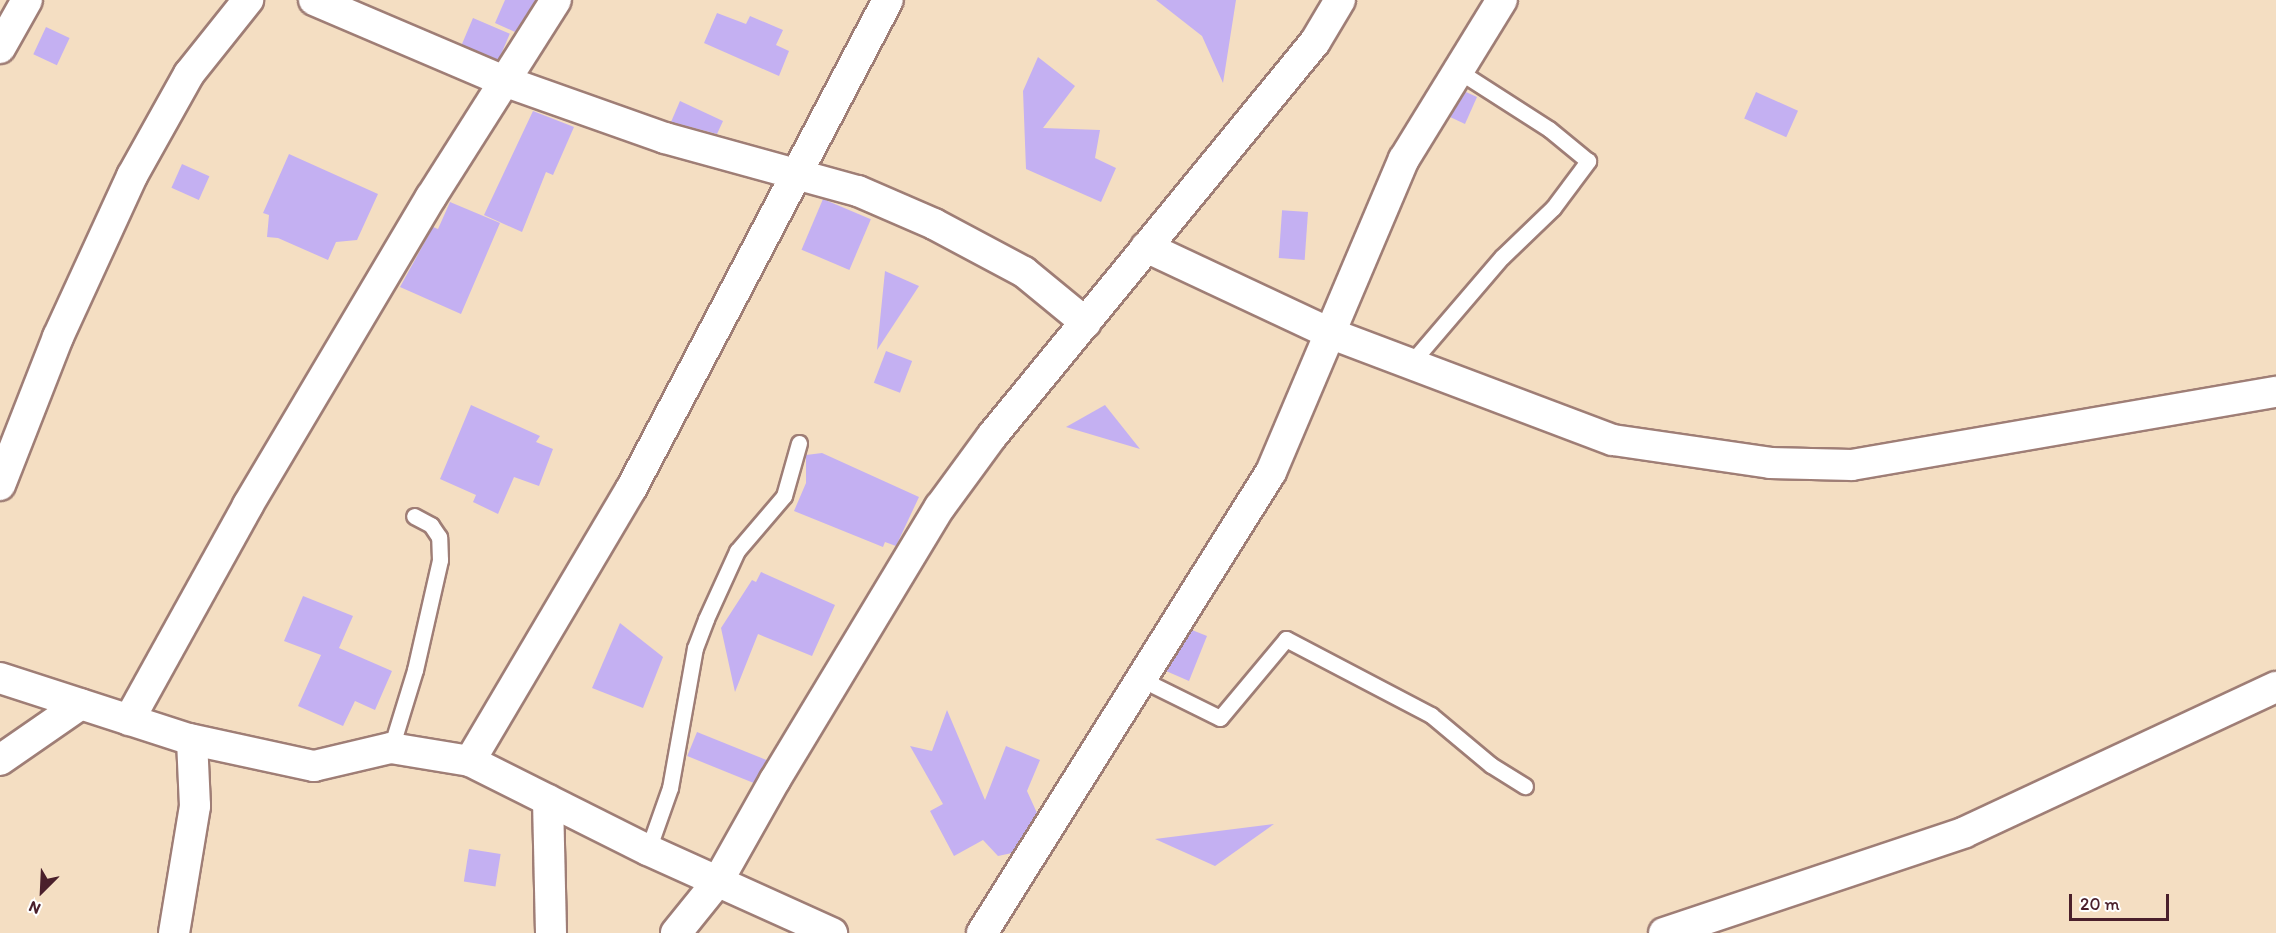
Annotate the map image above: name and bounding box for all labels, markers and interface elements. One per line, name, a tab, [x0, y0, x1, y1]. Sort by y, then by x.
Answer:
north arrow	[12, 861, 72, 921]
scale bar	[2072, 882, 2172, 920]
text: 20 m	[2080, 893, 2120, 915]
text: N	[26, 897, 43, 919]

